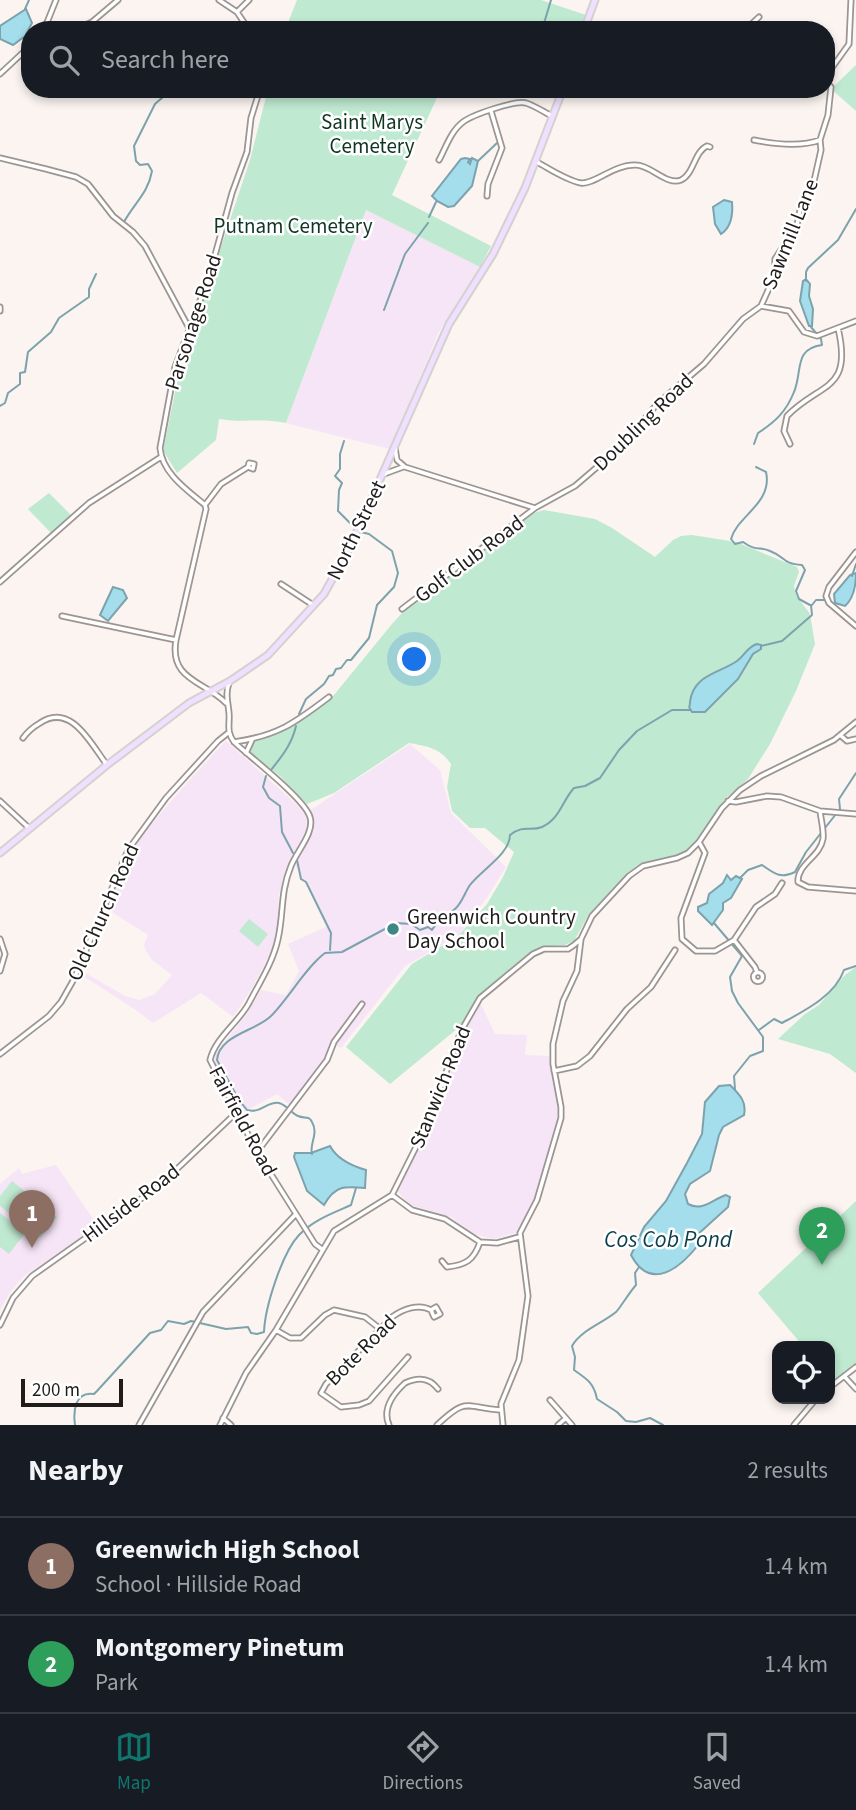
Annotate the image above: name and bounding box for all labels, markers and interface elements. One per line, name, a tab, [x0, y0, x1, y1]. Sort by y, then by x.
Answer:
search box	[21, 21, 835, 98]
icon: search	[45, 41, 83, 79]
text: Search here	[101, 41, 229, 78]
park label: Saint Marys Cemetery	[321, 107, 423, 161]
street label: Sawmill Lane	[754, 174, 826, 294]
park label: Putnam Cemetery	[214, 211, 373, 241]
street label: Parsonage Road	[157, 250, 229, 394]
street label: Doubling Road	[586, 366, 700, 478]
street label: North Street	[319, 475, 393, 585]
street label: Golf Club Road	[408, 508, 530, 610]
your location	[397, 642, 431, 676]
street label: Old Church Road	[59, 839, 147, 985]
place label: Greenwich Country Day School	[407, 902, 576, 956]
marker: Greenwich Country Day School	[385, 921, 401, 937]
street label: Stanwich Road	[402, 1021, 478, 1153]
street label: Fairfield Road	[201, 1061, 285, 1181]
street label: Hillside Road	[76, 1156, 186, 1250]
pin: 1	[9, 1190, 55, 1248]
pin: 2	[799, 1207, 845, 1265]
water label: Cos Cob Pond	[604, 1223, 733, 1256]
street label: Bote Road	[319, 1308, 403, 1392]
map controls	[772, 1341, 835, 1404]
button: locate	[772, 1341, 835, 1404]
scale bar	[21, 1376, 122, 1408]
text: 200 m	[32, 1377, 80, 1404]
text: Nearby	[28, 1449, 123, 1492]
text: 2 results	[748, 1454, 828, 1487]
text: Greenwich High School	[95, 1531, 359, 1568]
text: 1	[45, 1550, 57, 1583]
text: 1.4 km	[764, 1550, 828, 1583]
text: School · Hillside Road	[95, 1568, 302, 1601]
text: Montgomery Pinetum	[95, 1629, 344, 1666]
text: 2	[45, 1648, 57, 1681]
text: 1.4 km	[764, 1648, 828, 1681]
text: Park	[95, 1666, 138, 1699]
tab: Map	[115, 1728, 153, 1797]
tab: Directions	[383, 1728, 463, 1797]
tab: Saved	[693, 1728, 741, 1797]

